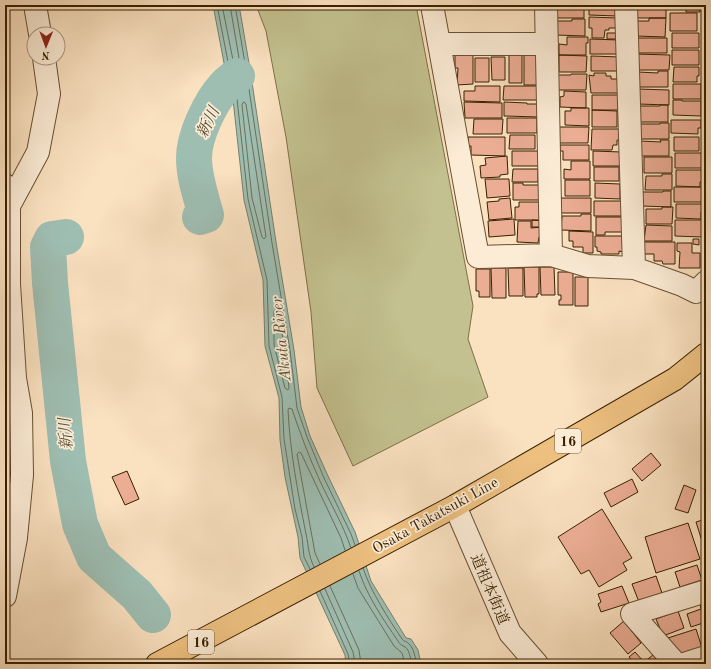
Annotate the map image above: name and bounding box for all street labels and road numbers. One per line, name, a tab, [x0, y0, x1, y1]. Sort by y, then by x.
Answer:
road number: 16	[555, 429, 581, 453]
street label: Osaka Takatsuki Line	[370, 475, 501, 557]
street label: 道祖本街道	[467, 551, 512, 627]
road number: 16	[188, 630, 214, 654]

